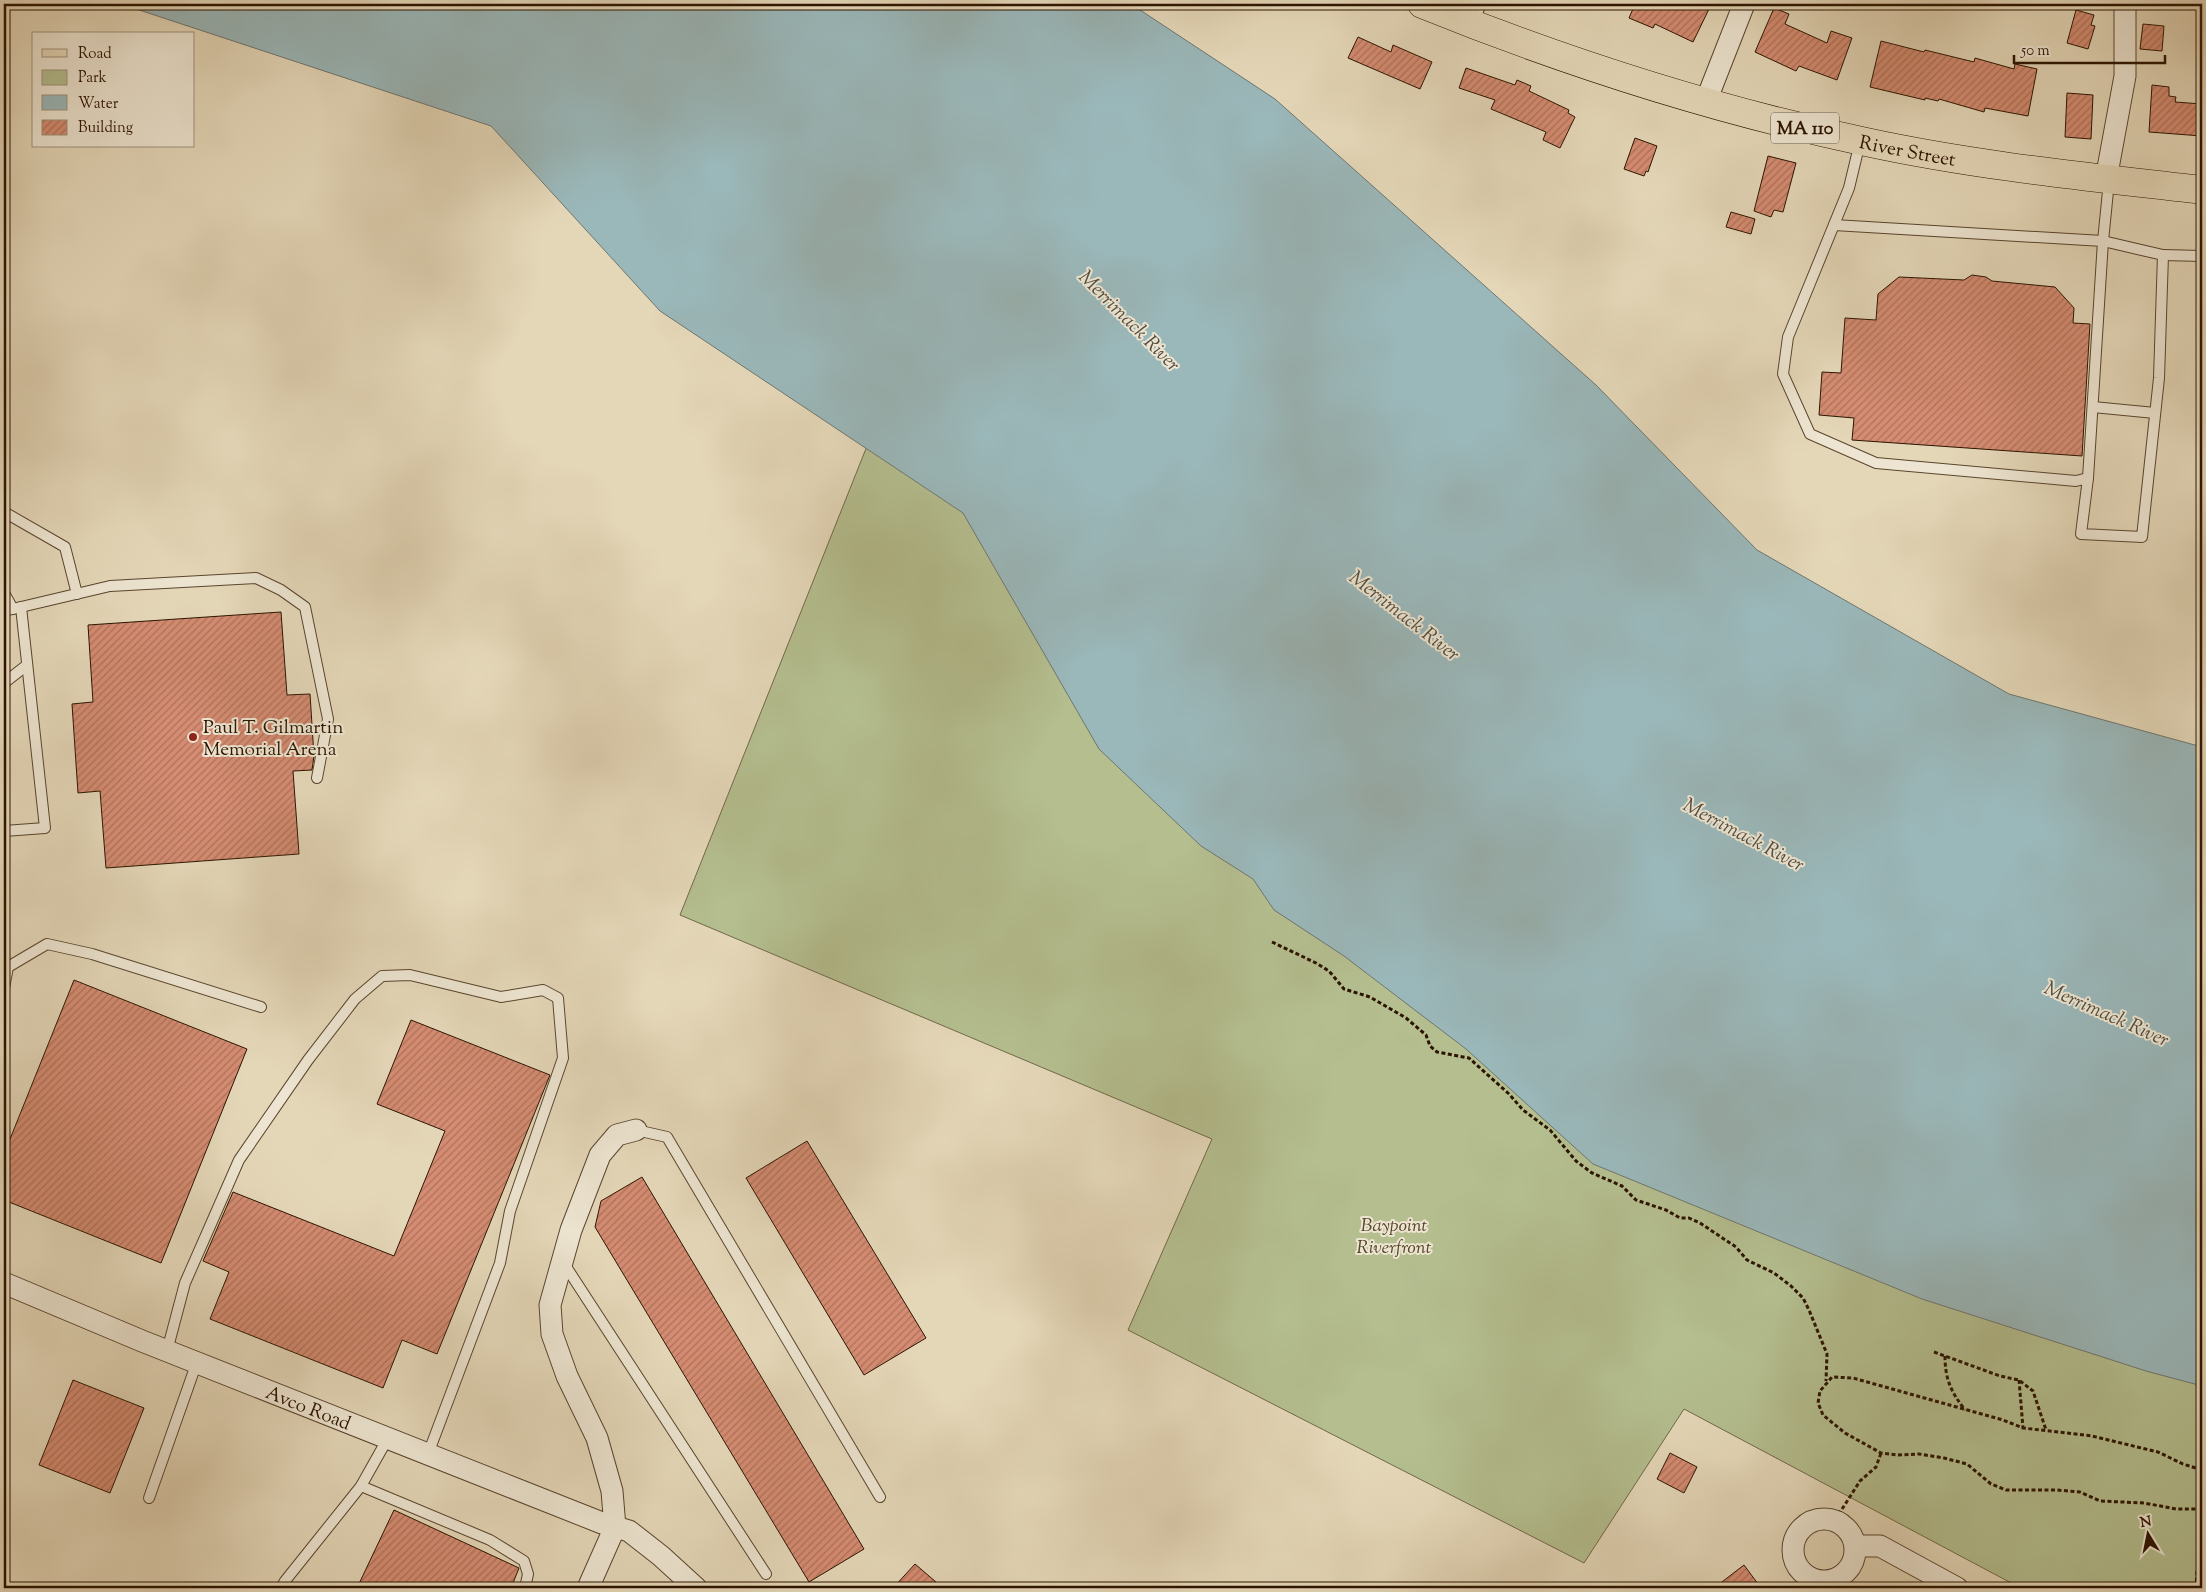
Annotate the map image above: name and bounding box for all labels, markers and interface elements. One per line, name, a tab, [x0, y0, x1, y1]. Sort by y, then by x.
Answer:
legend	[32, 32, 195, 148]
scale bar	[2014, 32, 2165, 64]
text: 50 m	[2020, 41, 2050, 62]
text: Road	[78, 44, 112, 65]
text: Park	[78, 68, 107, 89]
text: Water	[78, 94, 119, 115]
road number: MA 110	[1771, 112, 1839, 144]
text: Building	[78, 118, 133, 139]
street label: River Street	[1856, 130, 1958, 175]
water label: Merrimack River	[1071, 264, 1186, 379]
water label: Merrimack River	[1342, 564, 1465, 670]
place label: Paul T. Gilmartin Memorial Arena	[203, 715, 343, 764]
marker: Paul T. Gilmartin Memorial Arena	[187, 731, 199, 743]
water label: Merrimack River	[1677, 792, 1809, 880]
water label: Merrimack River	[2039, 975, 2173, 1056]
park label: Baypoint Riverfront	[1357, 1213, 1432, 1262]
street label: Avco Road	[261, 1380, 355, 1438]
north arrow	[2124, 1510, 2174, 1560]
text: N	[2139, 1512, 2153, 1534]

